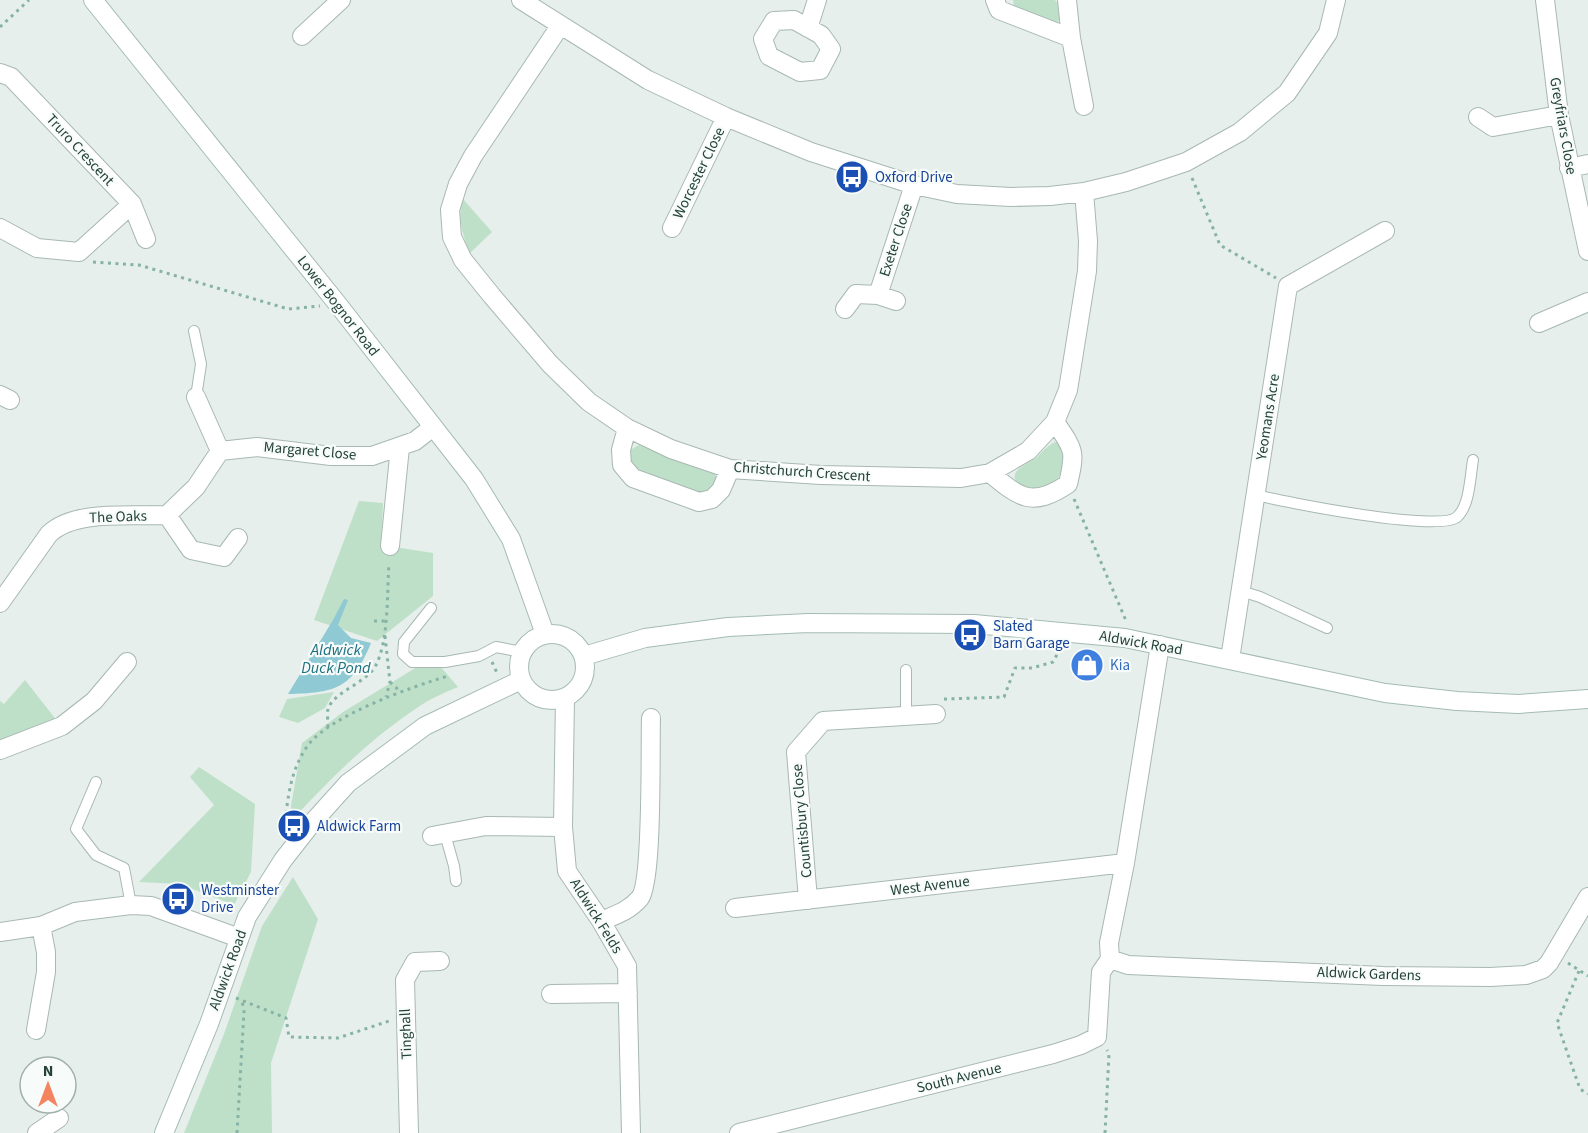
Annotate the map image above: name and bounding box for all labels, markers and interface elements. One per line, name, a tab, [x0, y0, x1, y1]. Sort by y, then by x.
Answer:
street label: Greyfriars Close	[1544, 76, 1582, 176]
street label: Truro Crescent	[41, 109, 119, 191]
street label: Worcester Close	[668, 124, 730, 222]
bus stop icon: Oxford Drive	[834, 159, 870, 195]
place label: Oxford Drive	[875, 167, 953, 188]
street label: Exeter Close	[874, 201, 918, 279]
street label: Lower Bognor Road	[292, 251, 384, 361]
street label: Yeomans Acre	[1251, 372, 1285, 463]
street label: Margaret Close	[263, 436, 357, 466]
street label: Christchurch Crescent	[733, 457, 871, 487]
street label: The Oaks	[89, 505, 147, 529]
place label: Slated Barn Garage	[993, 616, 1070, 654]
bus stop icon: Slated Barn Garage	[952, 617, 988, 653]
street label: Aldwick Road	[1098, 625, 1184, 661]
water label: Aldwick Duck Pond	[301, 639, 371, 679]
shop icon: Kia	[1069, 647, 1105, 683]
place label: Kia	[1110, 655, 1130, 676]
street label: Countisbury Close	[787, 763, 817, 879]
bus stop icon: Aldwick Farm	[276, 808, 312, 844]
place label: Aldwick Farm	[317, 816, 401, 837]
street label: West Avenue	[889, 871, 971, 901]
street label: Aldwick Felds	[565, 874, 627, 958]
place label: Westminster Drive	[201, 880, 280, 918]
bus stop icon: Westminster Drive	[160, 881, 196, 917]
street label: Aldwick Road	[204, 927, 252, 1013]
street label: Aldwick Gardens	[1317, 962, 1421, 986]
street label: Tinghall	[395, 1008, 417, 1060]
north arrow	[18, 1055, 78, 1115]
street label: South Avenue	[914, 1057, 1004, 1099]
text: N	[43, 1060, 53, 1082]

